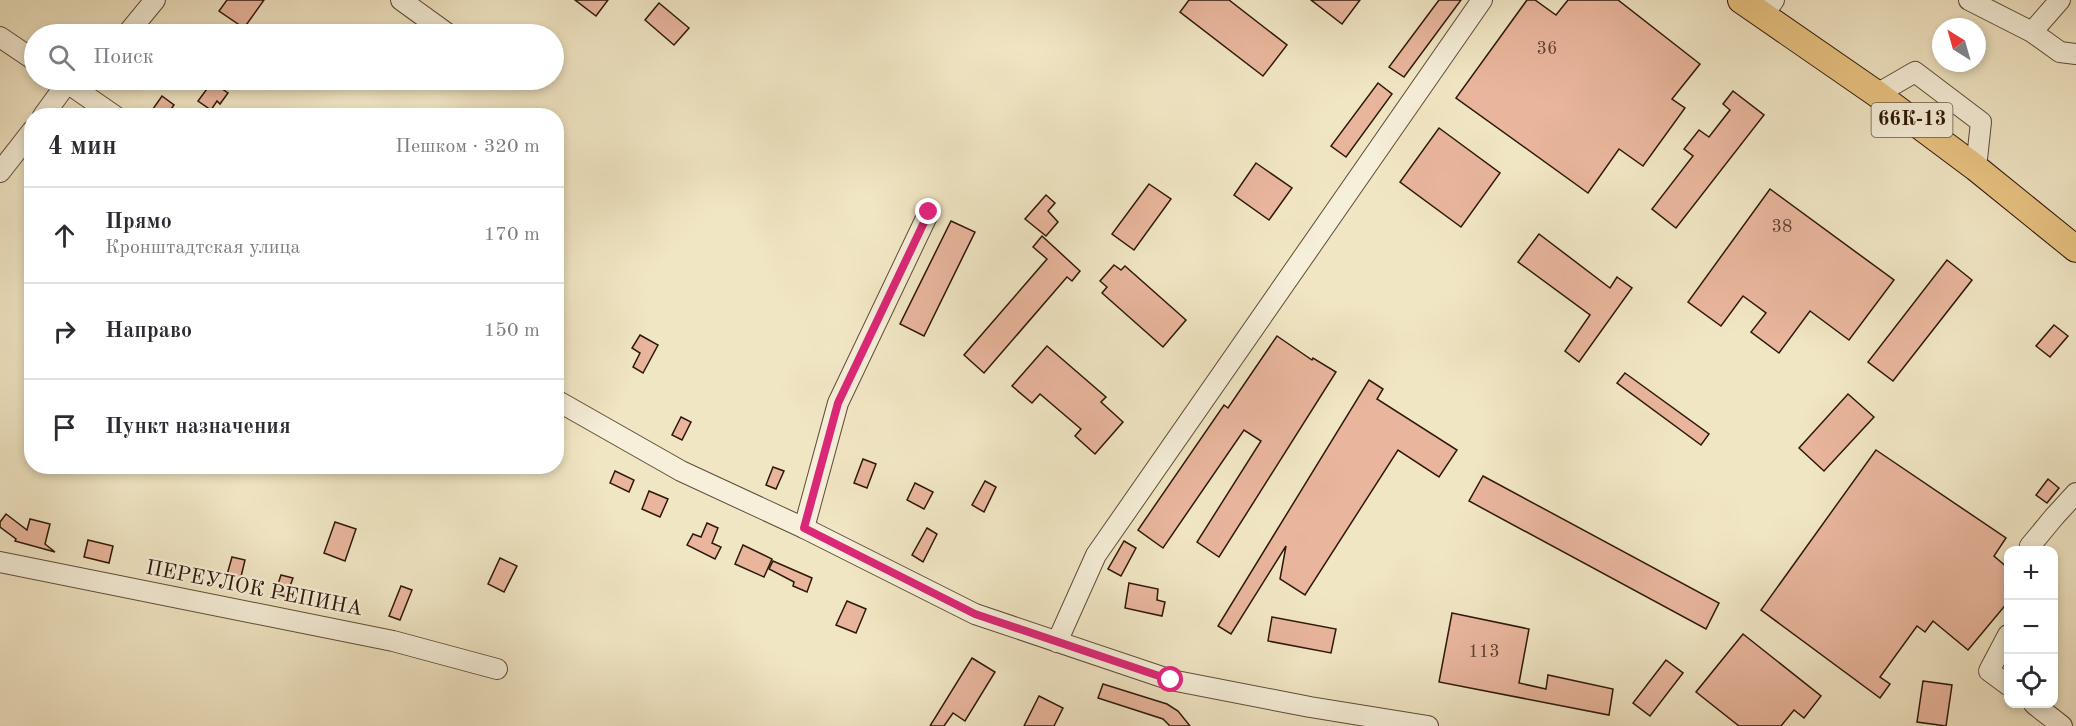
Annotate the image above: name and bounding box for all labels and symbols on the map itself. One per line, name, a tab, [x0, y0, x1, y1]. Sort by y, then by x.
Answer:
north arrow	[1932, 18, 1986, 72]
house number: 36	[1537, 40, 1557, 58]
road number: 66К-13	[1872, 103, 1952, 137]
route end	[915, 198, 941, 224]
house number: 38	[1772, 218, 1792, 236]
street label: ПЕРЕУЛОК РЕПИНА	[144, 558, 364, 620]
house number: 113	[1468, 643, 1500, 661]
route start	[1157, 666, 1183, 692]

